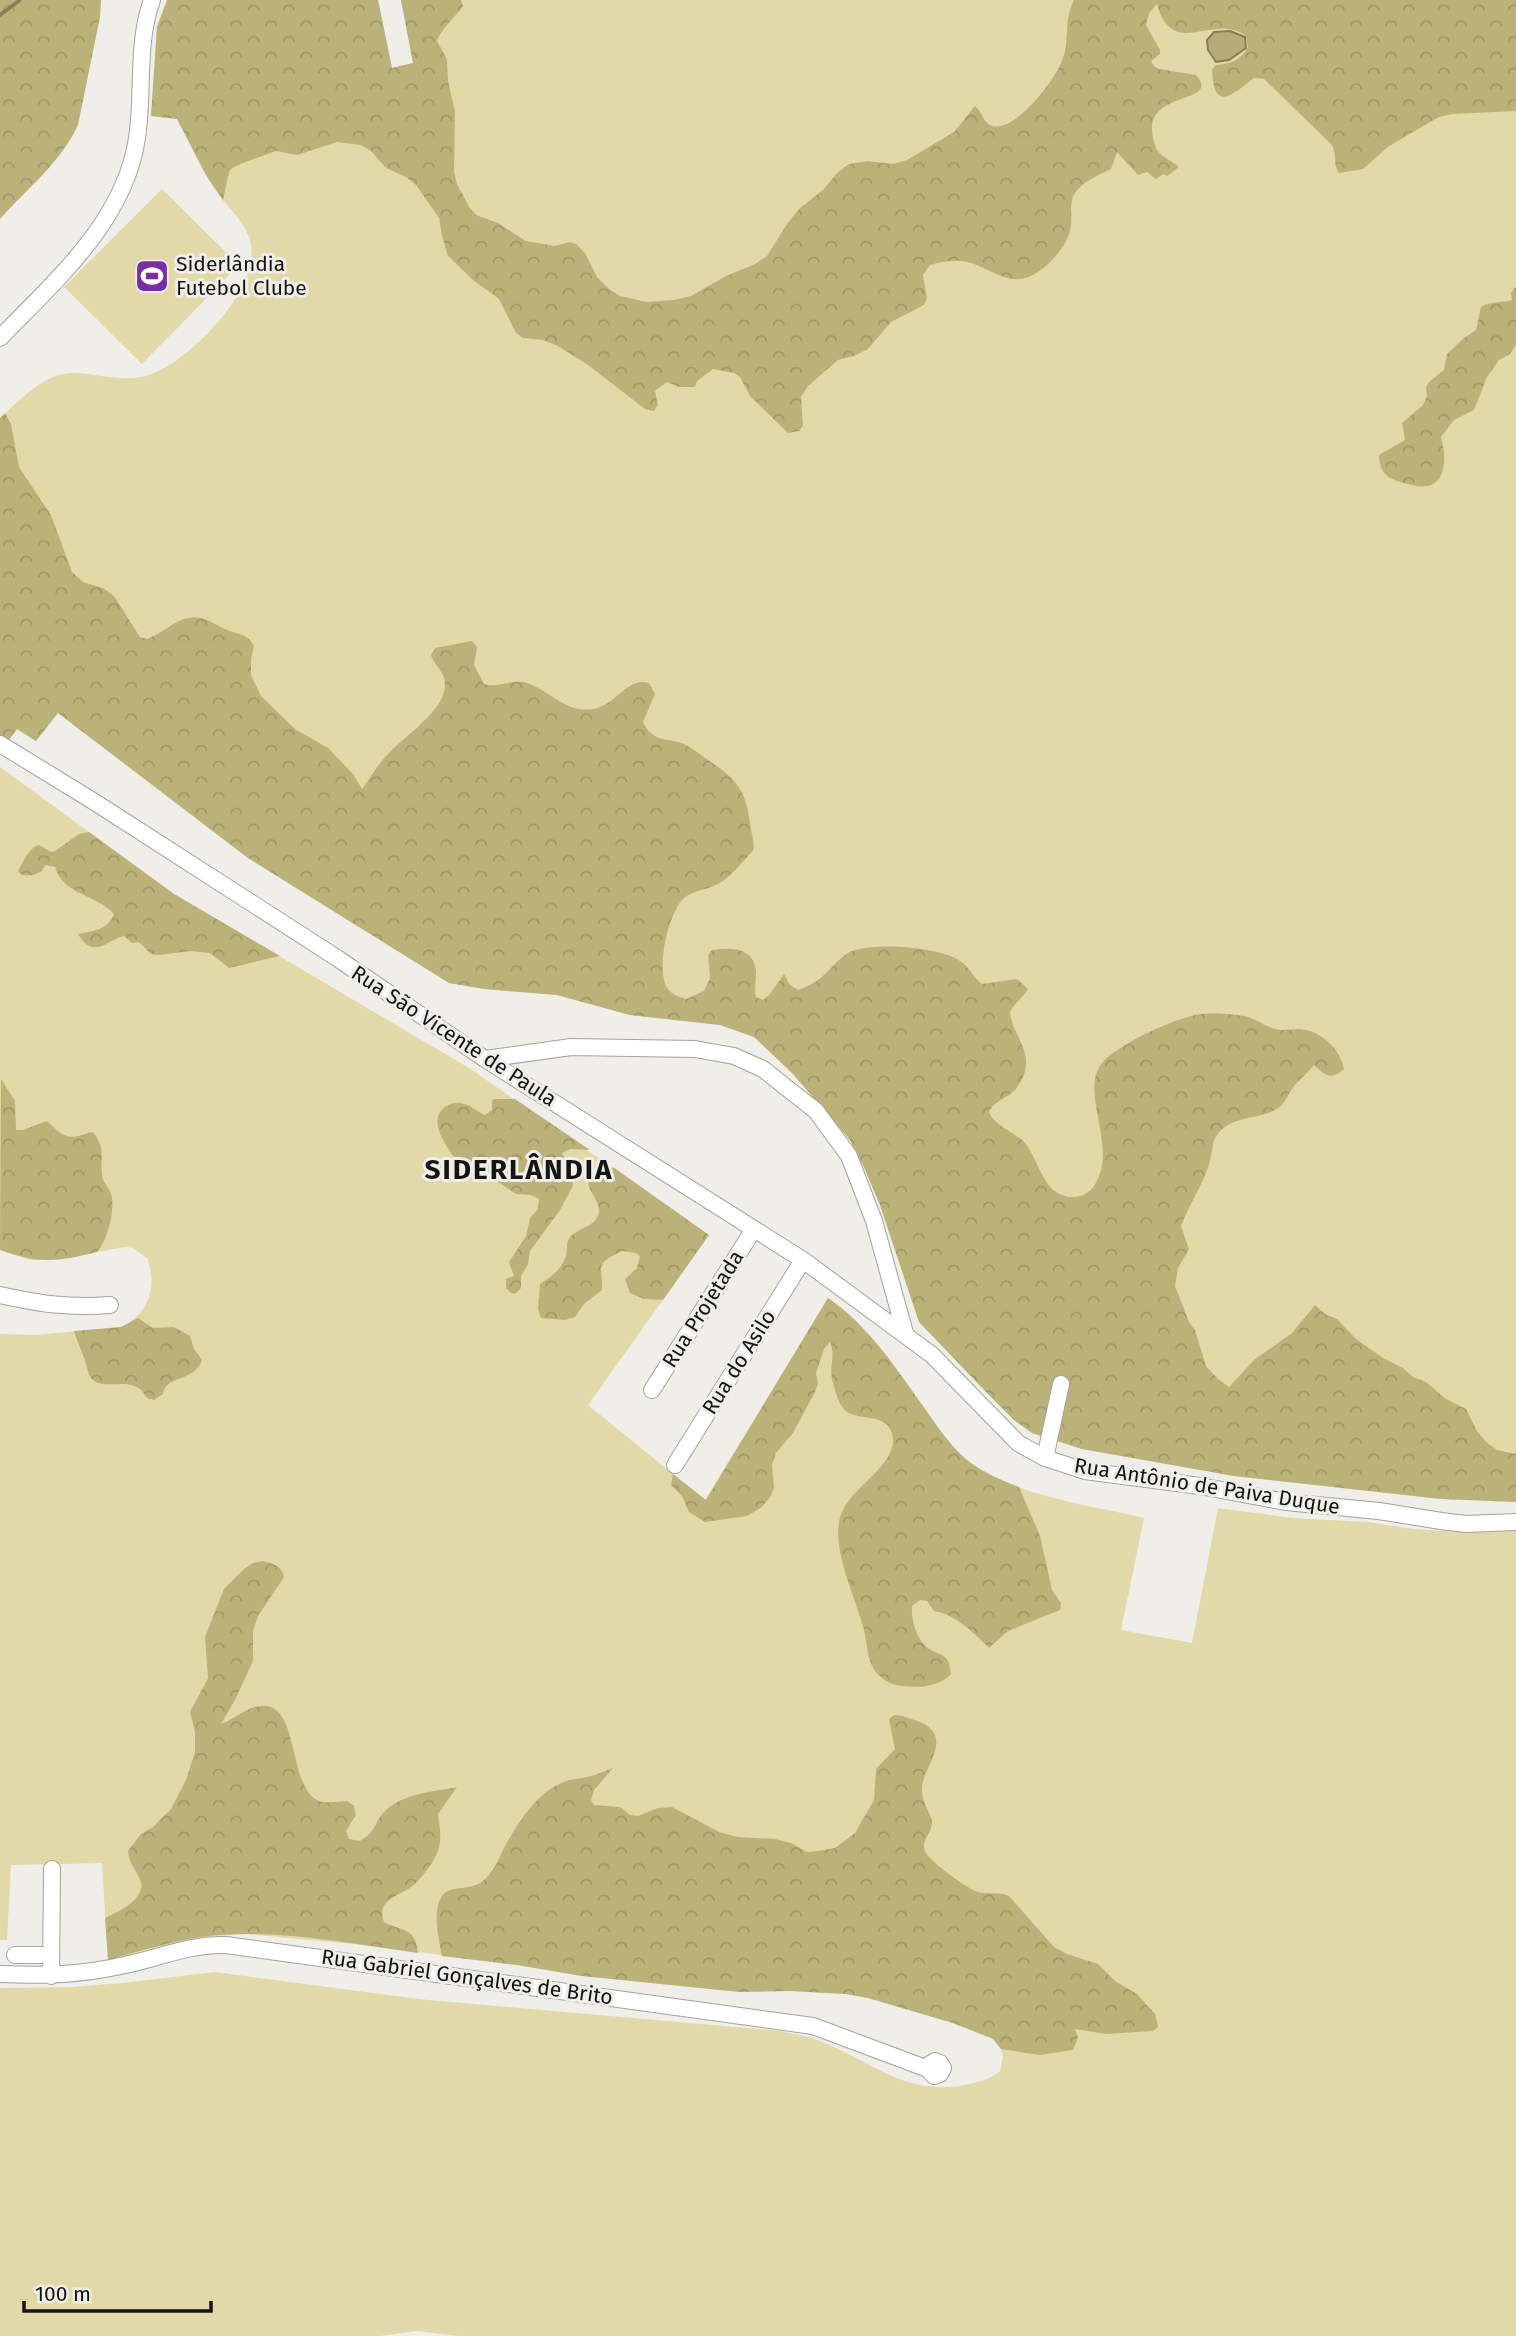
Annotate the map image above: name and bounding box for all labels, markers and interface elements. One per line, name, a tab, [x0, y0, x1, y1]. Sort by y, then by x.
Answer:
place label: Siderlândia Futebol Clube	[176, 251, 307, 301]
sports icon: Siderlândia Futebol Clube	[133, 257, 171, 295]
street label: Rua São Vicente de Paula	[346, 960, 562, 1112]
district label: SIDERLÂNDIA	[425, 1153, 613, 1186]
street label: Rua Projetada	[657, 1245, 749, 1373]
street label: Rua do Asilo	[697, 1305, 781, 1419]
street label: Rua Antônio de Paiva Duque	[1072, 1452, 1342, 1520]
street label: Rua Gabriel Gonçalves de Brito	[320, 1944, 614, 2010]
scale bar	[24, 2270, 212, 2314]
text: 100 m	[35, 2281, 91, 2307]

